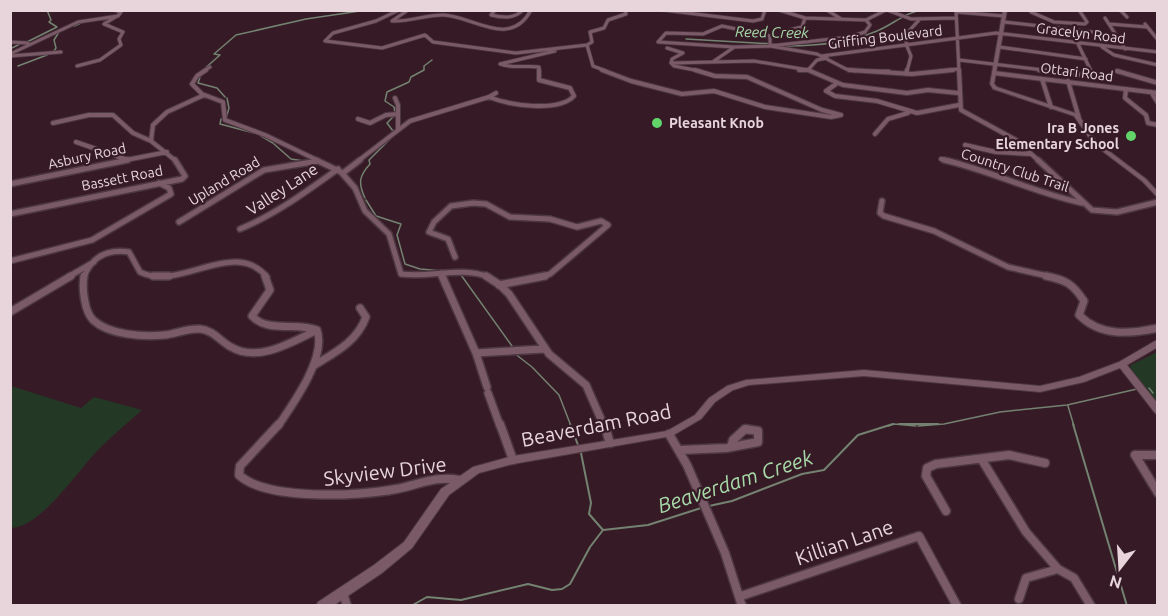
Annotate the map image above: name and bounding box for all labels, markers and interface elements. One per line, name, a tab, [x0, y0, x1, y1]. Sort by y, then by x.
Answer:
street label: Gracelyn Road	[1035, 20, 1127, 46]
street label: Griffing Boulevard	[827, 22, 943, 52]
water label: Reed Creek	[735, 23, 809, 41]
street label: Ottari Road	[1040, 60, 1114, 84]
place label: Pleasant Knob	[669, 115, 764, 131]
marker: Pleasant Knob	[650, 116, 664, 130]
place label: Ira B Jones Elementary School	[996, 120, 1119, 152]
marker: Ira B Jones Elementary School	[1124, 129, 1138, 143]
street label: Asbury Road	[47, 140, 127, 172]
street label: Country Club Trail	[959, 145, 1071, 195]
street label: Upland Road	[185, 153, 263, 209]
street label: Valley Lane	[243, 159, 321, 219]
street label: Bassett Road	[80, 162, 164, 194]
street label: Beaverdam Road	[519, 399, 673, 451]
water label: Beaverdam Creek	[654, 445, 816, 517]
street label: Skyview Drive	[322, 452, 448, 490]
street label: Killian Lane	[792, 515, 896, 569]
north arrow	[1090, 538, 1150, 598]
text: N	[1107, 572, 1124, 593]

